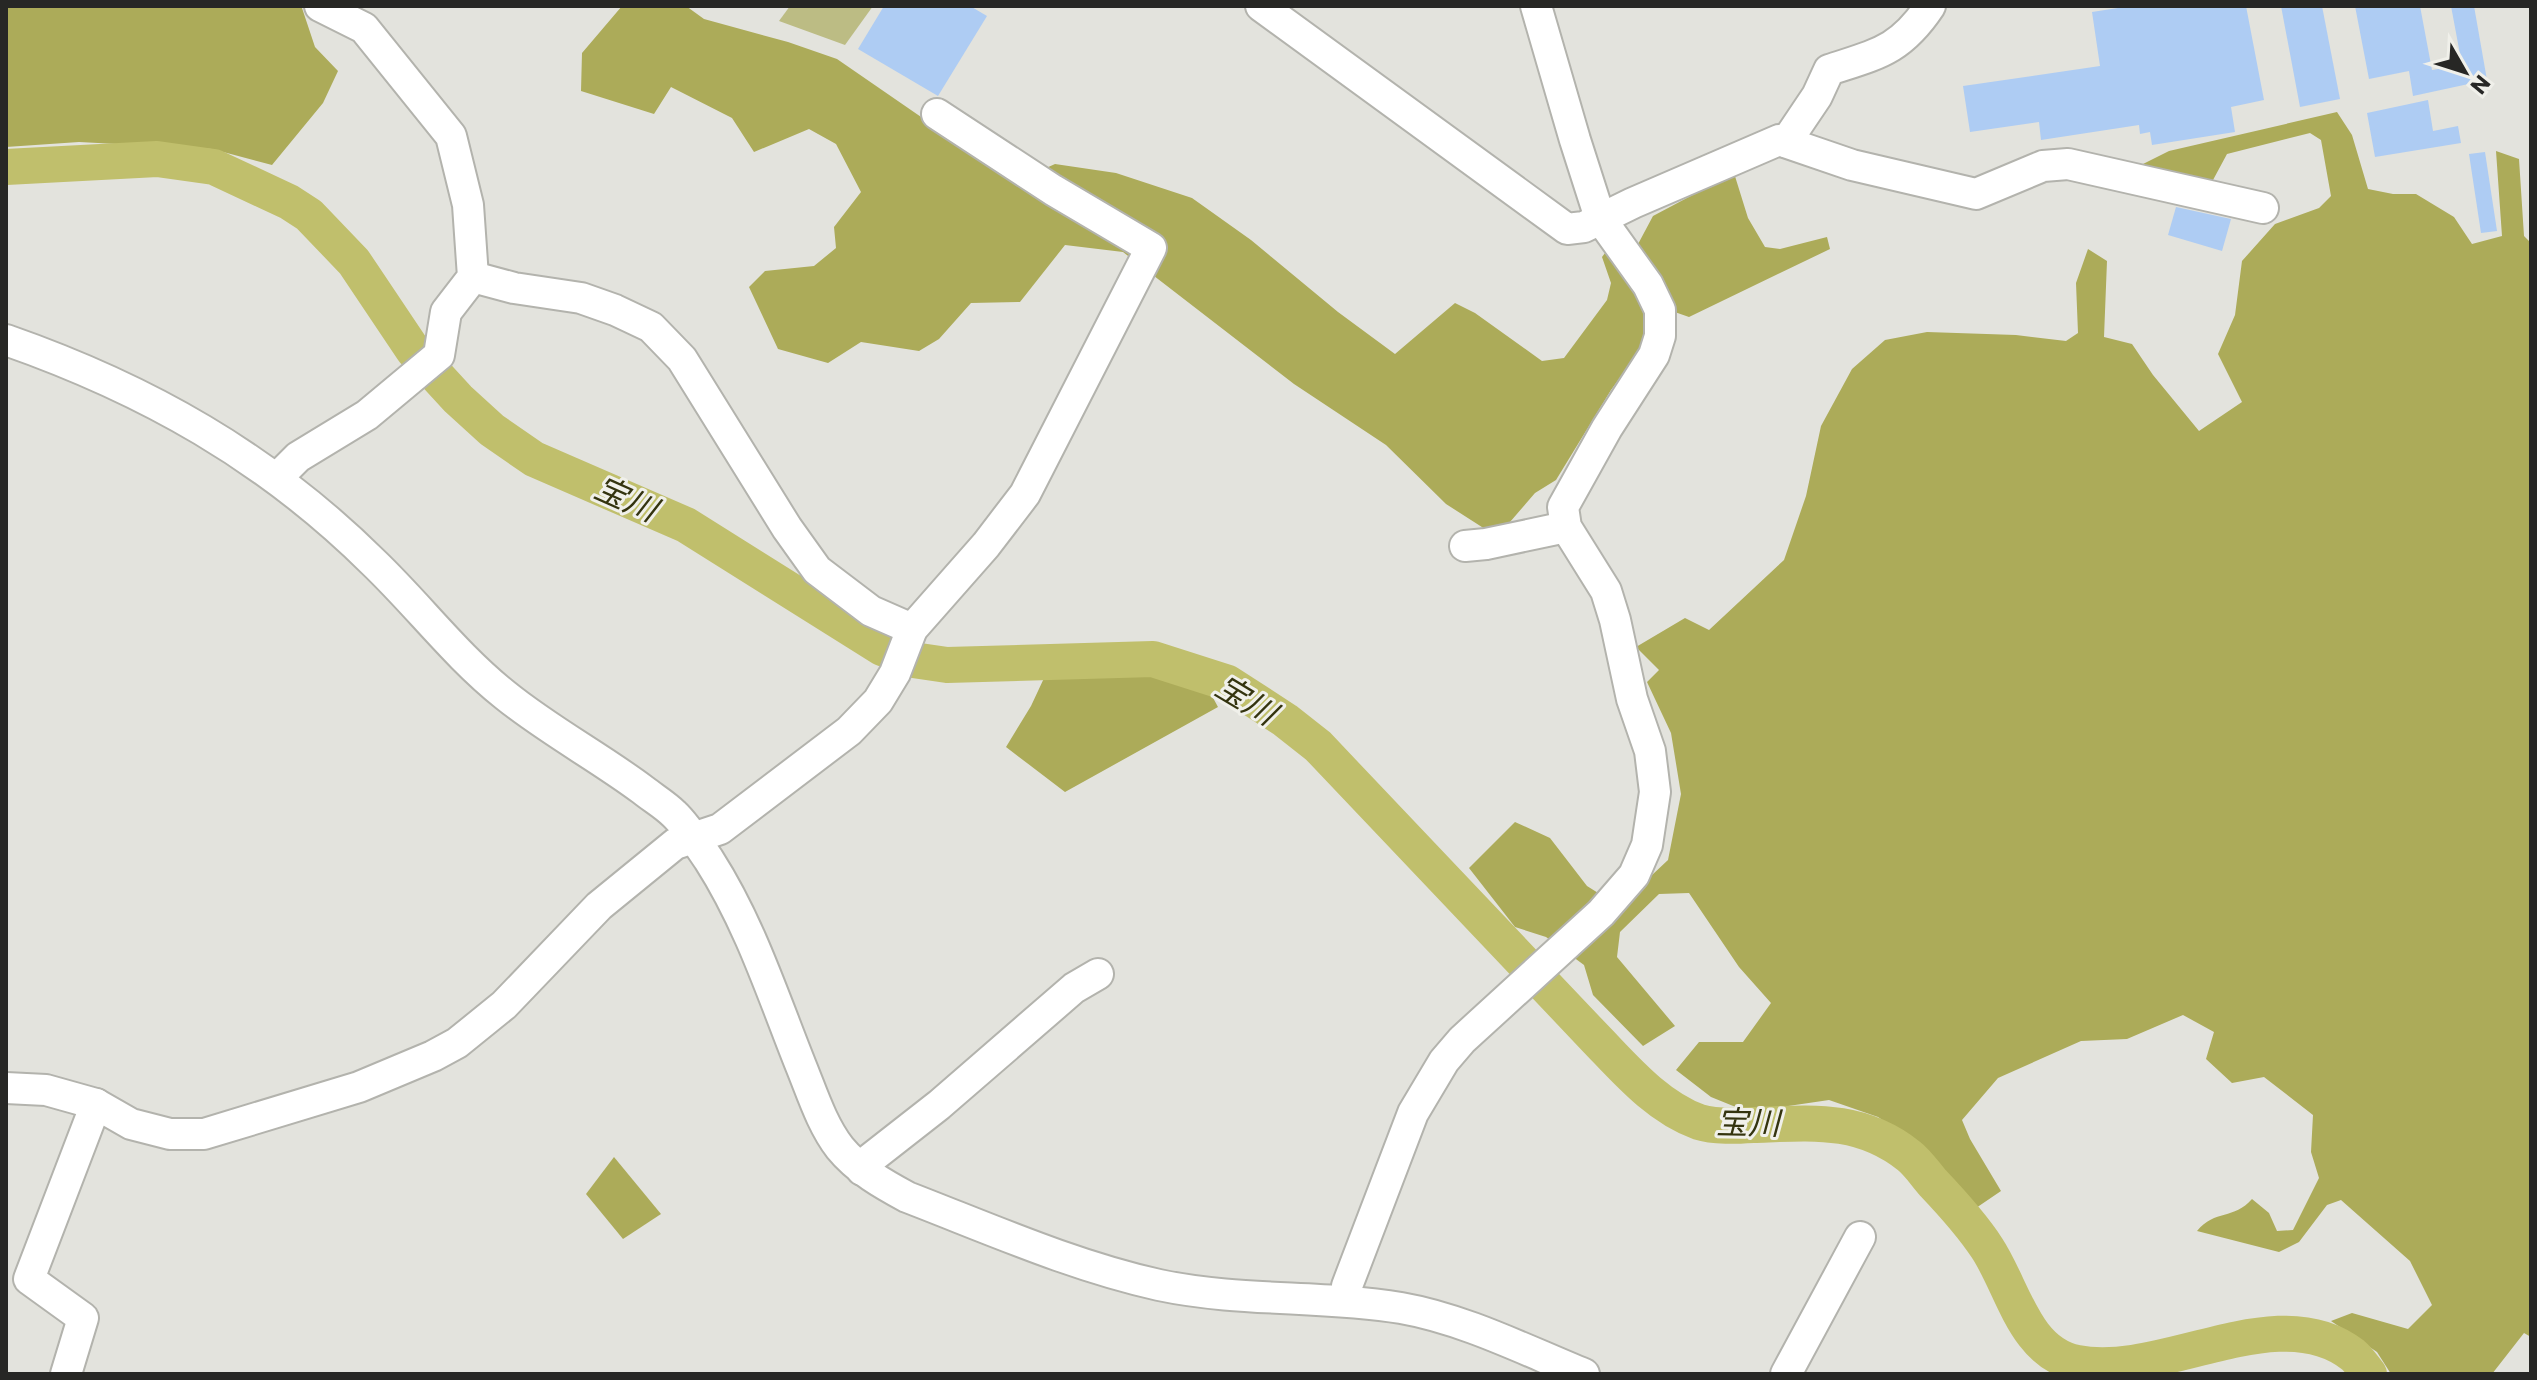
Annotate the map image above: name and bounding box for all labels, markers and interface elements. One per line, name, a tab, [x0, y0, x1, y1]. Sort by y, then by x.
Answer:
north arrow	[2425, 32, 2505, 112]
text: N	[2465, 70, 2497, 100]
water label: 宝川	[589, 466, 667, 530]
water label: 宝川	[1209, 665, 1287, 733]
water label: 宝川	[1716, 1100, 1783, 1142]

